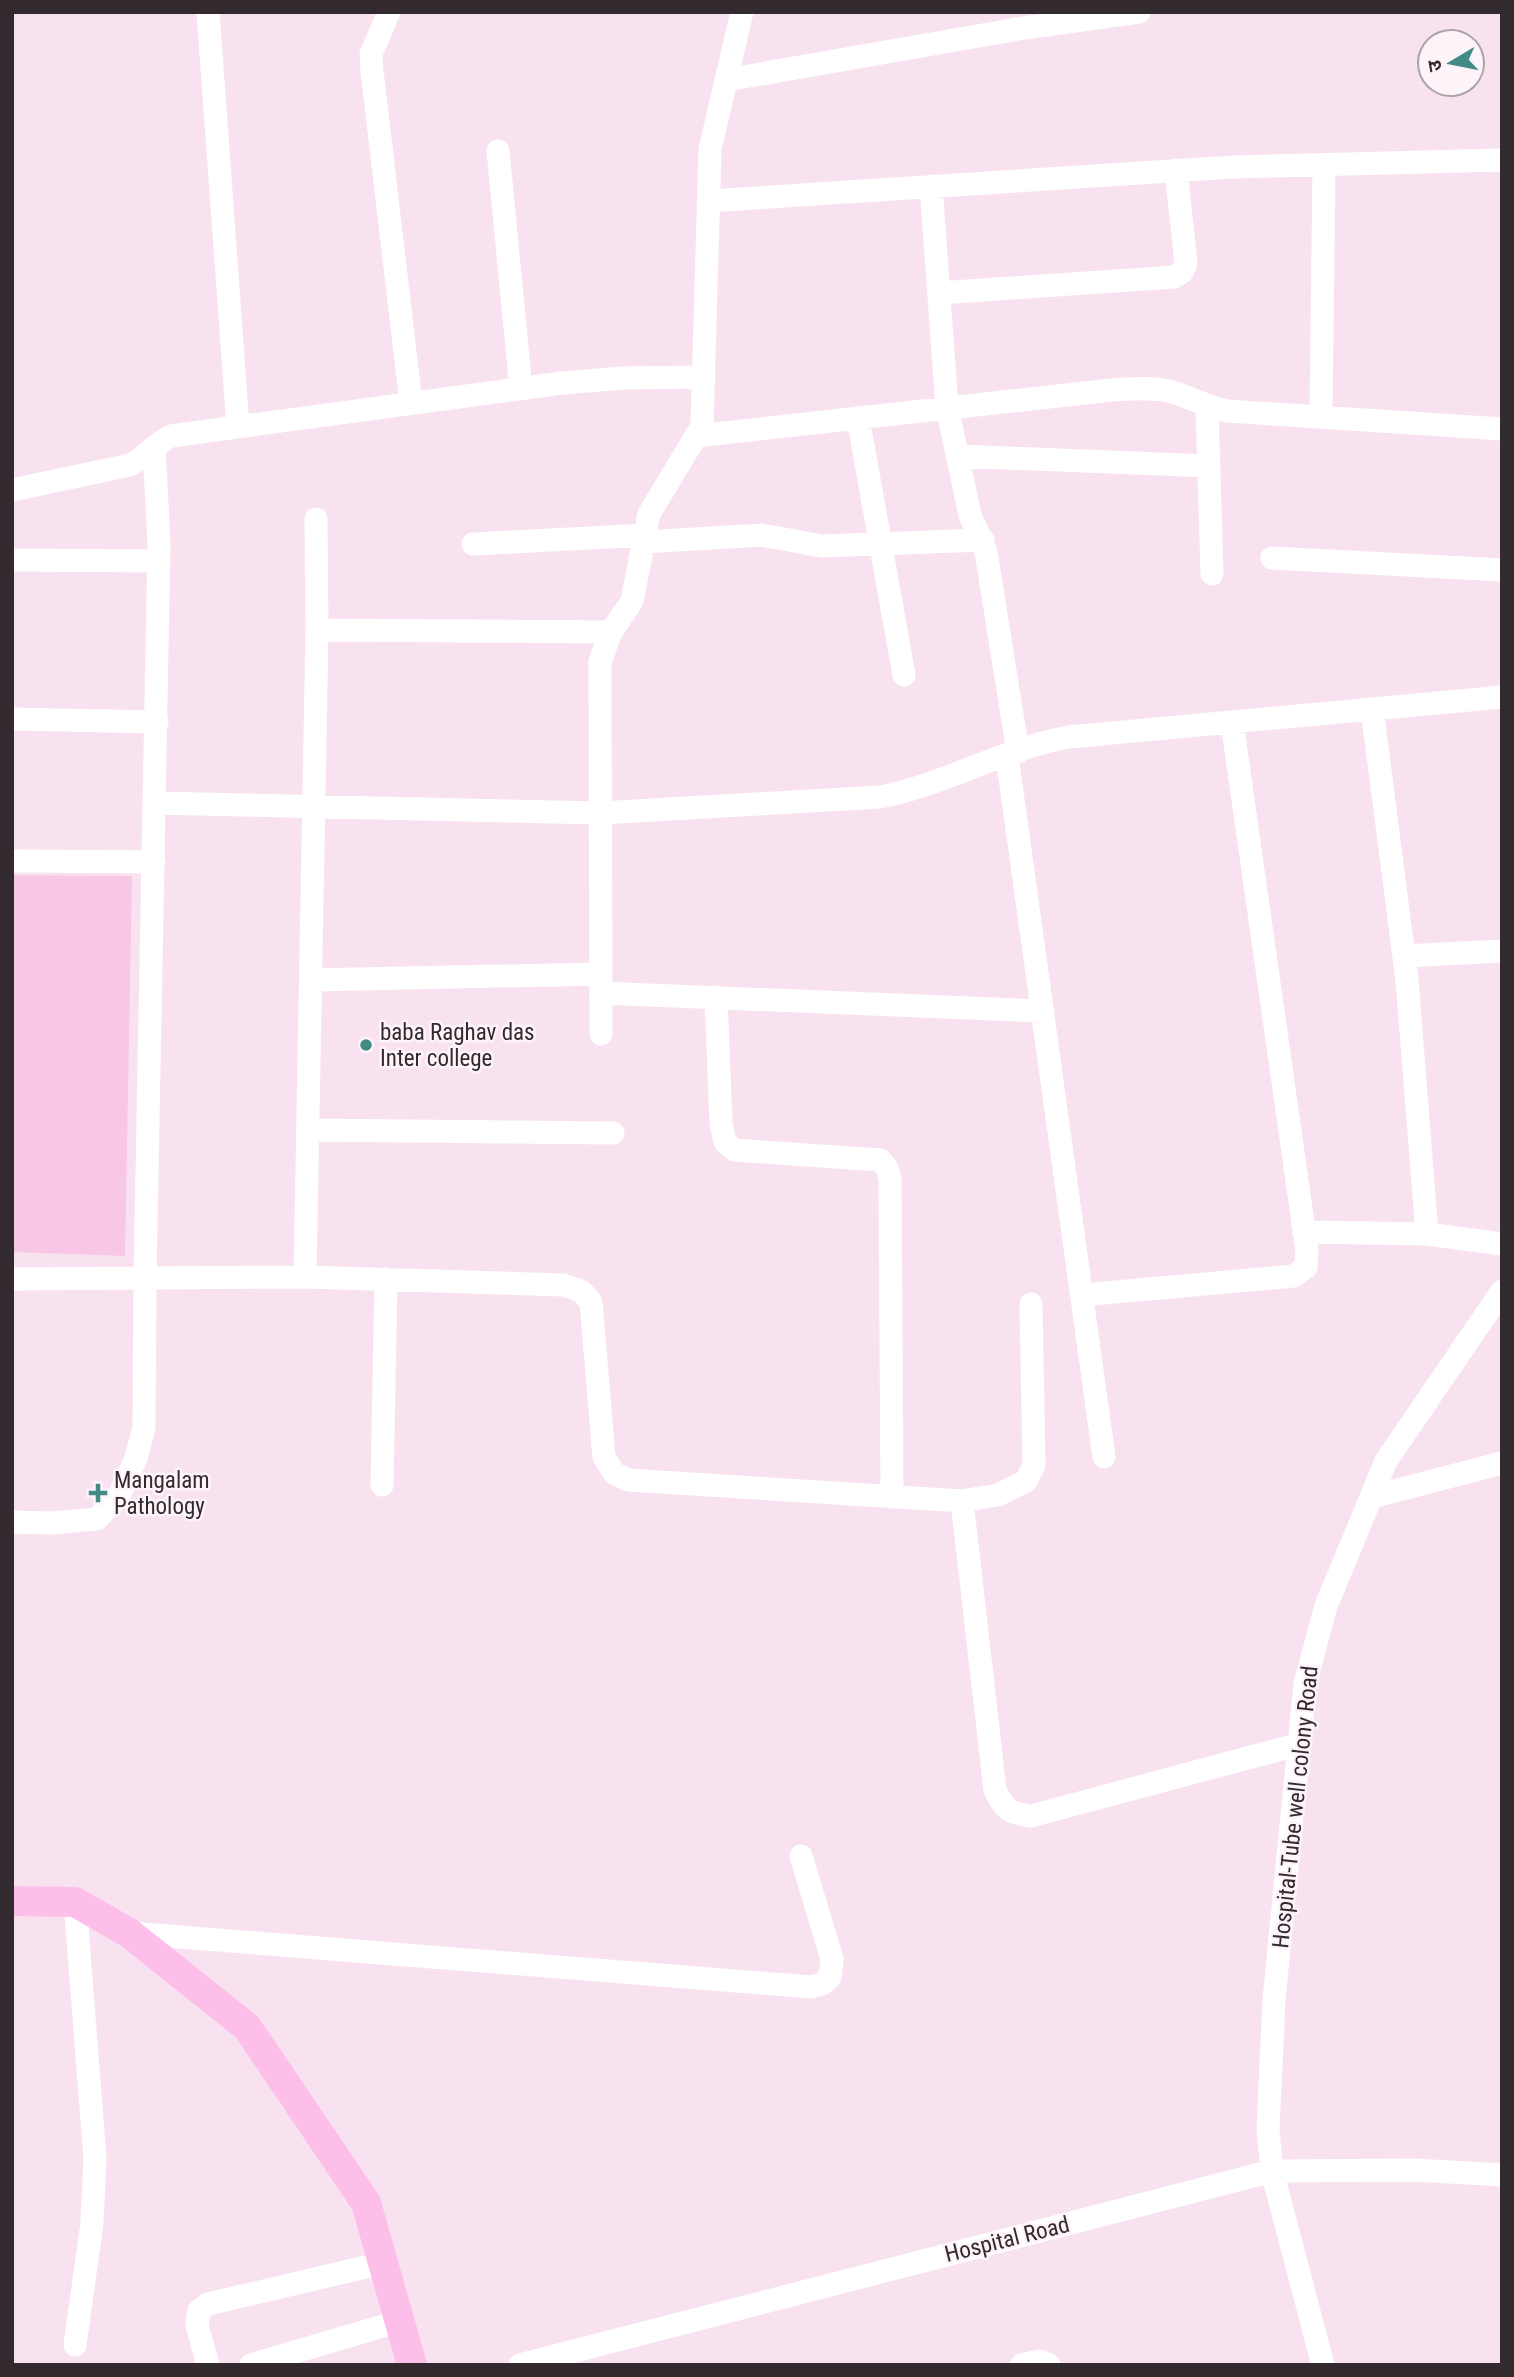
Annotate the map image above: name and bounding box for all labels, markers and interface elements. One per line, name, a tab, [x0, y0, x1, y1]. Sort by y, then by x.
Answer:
north arrow	[1416, 28, 1486, 98]
text: उ	[1422, 58, 1447, 73]
place label: baba Raghav das Inter college	[380, 1019, 535, 1072]
marker: baba Raghav das Inter college	[358, 1037, 374, 1053]
place label: Mangalam Pathology	[114, 1467, 210, 1520]
marker: Mangalam Pathology	[88, 1483, 108, 1503]
street label: Hospital-Tube well colony Road	[1267, 1664, 1324, 1950]
street label: Hospital Road	[942, 2211, 1072, 2268]

